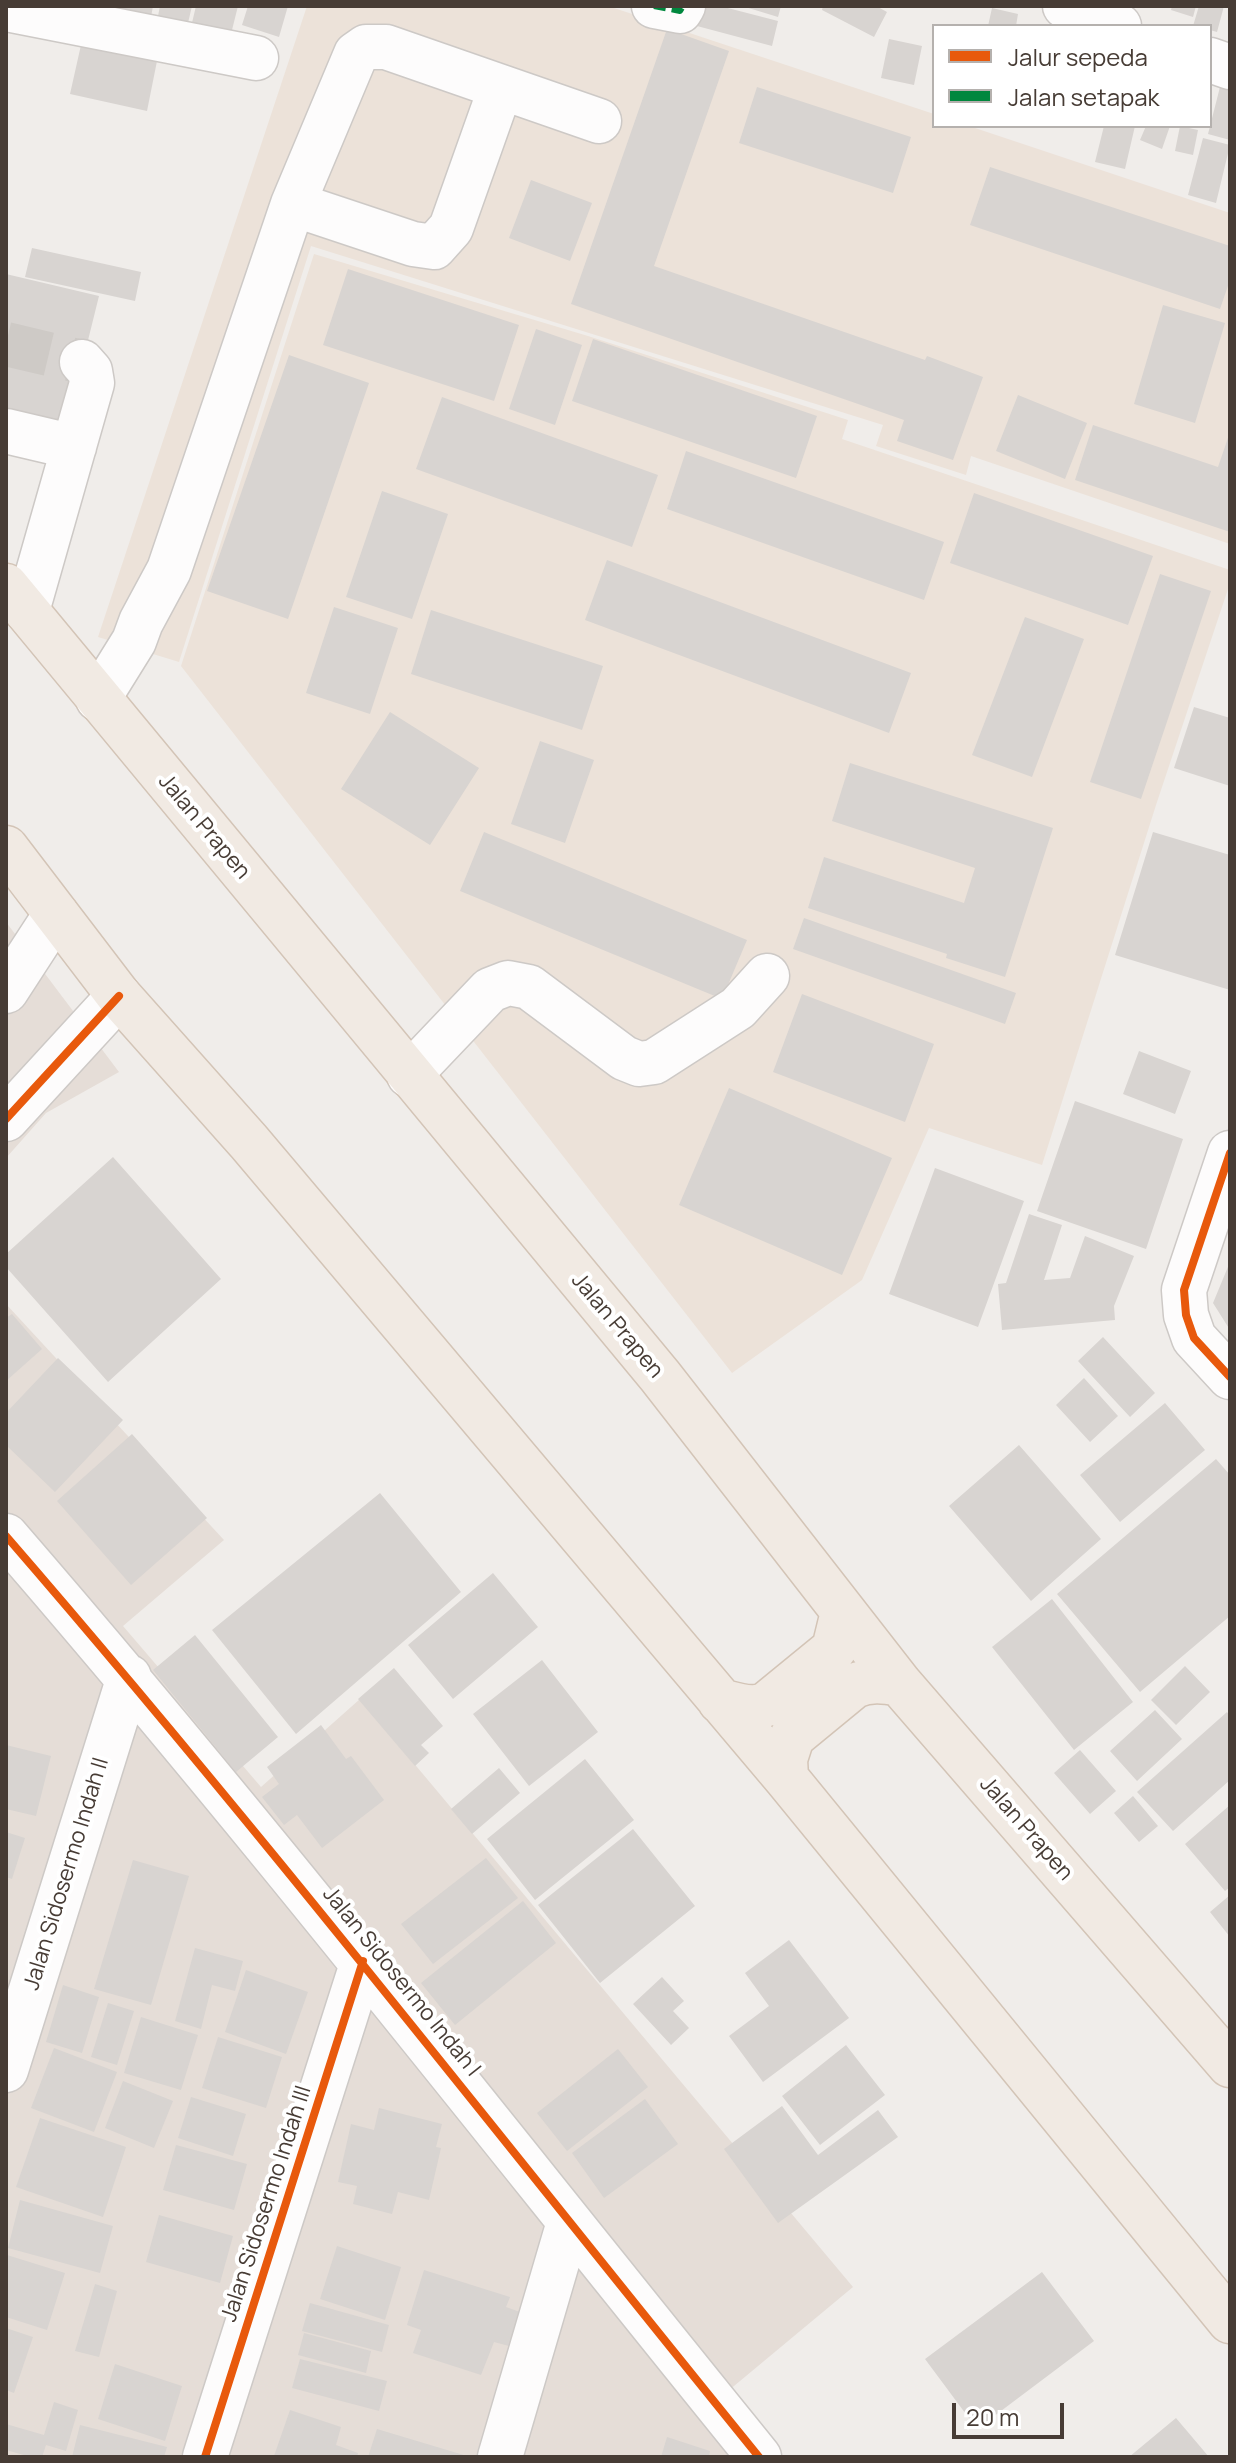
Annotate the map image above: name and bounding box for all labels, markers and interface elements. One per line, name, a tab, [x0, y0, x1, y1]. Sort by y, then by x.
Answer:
legend	[932, 24, 1212, 128]
text: Jalur sepeda	[1008, 40, 1148, 73]
text: Jalan setapak	[1008, 80, 1159, 113]
street label: Jalan Prapen	[152, 769, 256, 885]
street label: Jalan Prapen	[565, 1268, 669, 1384]
street label: Jalan Sidosermo Indah II	[19, 1755, 115, 1993]
street label: Jalan Prapen	[974, 1772, 1078, 1886]
street label: Jalan Sidosermo Indah I	[316, 1882, 486, 2082]
street label: Jalan Sidosermo Indah III	[216, 2083, 318, 2325]
scale bar	[956, 2387, 1068, 2437]
text: 20 m	[966, 2400, 1019, 2433]

